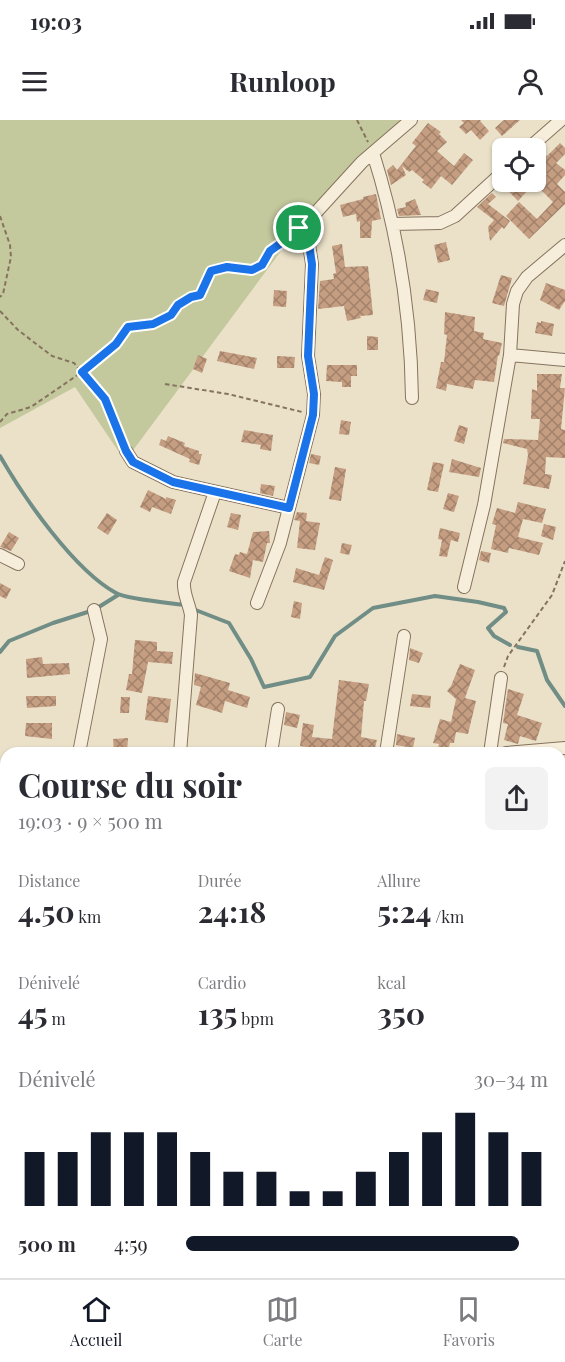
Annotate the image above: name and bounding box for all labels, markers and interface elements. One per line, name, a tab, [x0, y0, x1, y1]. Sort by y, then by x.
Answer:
text: 19:03	[30, 6, 82, 36]
text: Runloop	[229, 63, 336, 99]
icon: menu	[18, 65, 51, 98]
icon: person	[514, 65, 547, 98]
map controls	[492, 138, 546, 192]
button: locate	[492, 138, 546, 192]
pin	[273, 202, 324, 253]
icon: arrive	[282, 211, 315, 244]
text: Course du soir	[18, 762, 242, 806]
button: share	[485, 767, 548, 830]
text: 19:03 · 9 × 500 m	[18, 807, 163, 834]
text: Distance	[18, 870, 80, 891]
text: Durée	[198, 870, 242, 891]
text: Allure	[377, 870, 421, 891]
text: 4.50	[18, 891, 75, 931]
text: 24:18	[198, 891, 266, 931]
text: 5:24	[377, 891, 431, 931]
text: km	[75, 906, 101, 927]
text: /km	[431, 906, 464, 927]
text: Dénivelé	[18, 972, 80, 993]
text: Cardio	[198, 972, 246, 993]
text: kcal	[377, 972, 406, 993]
text: 45	[18, 993, 48, 1033]
text: 135	[198, 993, 237, 1033]
text: 350	[377, 993, 425, 1033]
text: m	[48, 1008, 66, 1029]
text: bpm	[237, 1008, 274, 1029]
text: Dénivelé	[18, 1065, 96, 1092]
text: 30–34 m	[474, 1065, 548, 1092]
text: 500 m	[18, 1230, 76, 1257]
text: 4:59	[114, 1230, 148, 1257]
tab: Accueil	[70, 1293, 122, 1350]
tab: Carte	[263, 1293, 302, 1350]
tab: Favoris	[443, 1293, 495, 1350]

